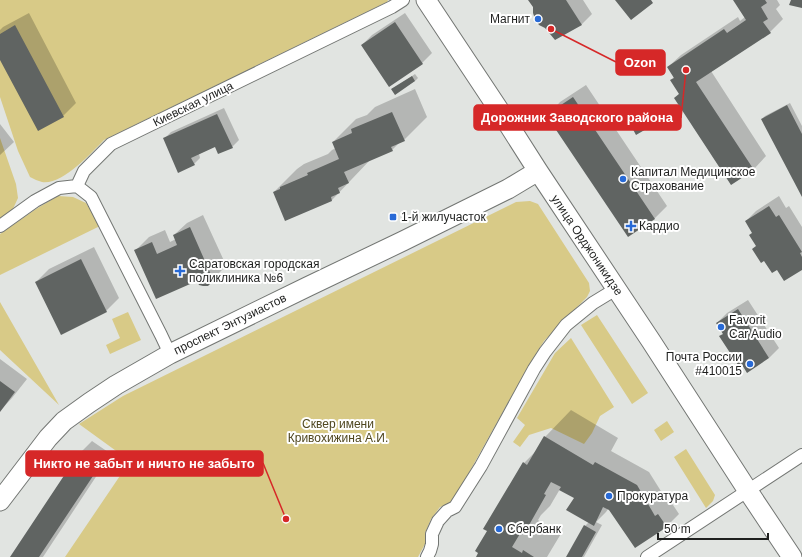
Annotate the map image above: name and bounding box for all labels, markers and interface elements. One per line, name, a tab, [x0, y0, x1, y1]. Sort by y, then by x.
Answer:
place label: Магнит	[490, 12, 530, 26]
marker: Магнит	[533, 14, 543, 24]
callout: Ozon	[616, 50, 665, 75]
text: Ozon	[624, 55, 656, 70]
street label: Киевская улица	[151, 78, 236, 129]
callout: Дорожник Заводского района	[474, 105, 681, 130]
text: Дорожник Заводского района	[481, 110, 674, 125]
place label: Капитал Медицинское Страхование	[631, 165, 756, 193]
marker: Капитал Медицинское Страхование	[618, 174, 628, 184]
street label: улица Орджоникидзе	[548, 192, 626, 298]
place label: 1-й жилучасток	[401, 210, 486, 224]
marker: 1-й жилучасток	[388, 212, 398, 222]
place label: Кардио	[639, 219, 680, 233]
marker: Кардио	[626, 221, 636, 231]
place label: Саратовская городская поликлиника №6	[189, 257, 319, 285]
marker: Саратовская городская поликлиника №6	[174, 265, 186, 277]
street label: проспект Энтузиастов	[171, 291, 289, 357]
place label: Favorit Car Audio	[729, 313, 782, 341]
marker: Favorit Car Audio	[716, 322, 726, 332]
place label: Почта России #410015	[666, 350, 742, 378]
marker: Почта России #410015	[745, 359, 755, 369]
park label: Сквер имени Кривохижина А.И.	[288, 417, 388, 445]
callout: Никто не забыт и ничто не забыто	[26, 451, 263, 476]
text: Никто не забыт и ничто не забыто	[33, 456, 255, 471]
place label: Прокуратура	[617, 489, 688, 503]
marker: Прокуратура	[604, 491, 614, 501]
scale bar	[658, 515, 768, 541]
place label: Сбербанк	[507, 522, 562, 536]
text: 50 m	[664, 522, 691, 536]
marker: Сбербанк	[494, 524, 504, 534]

